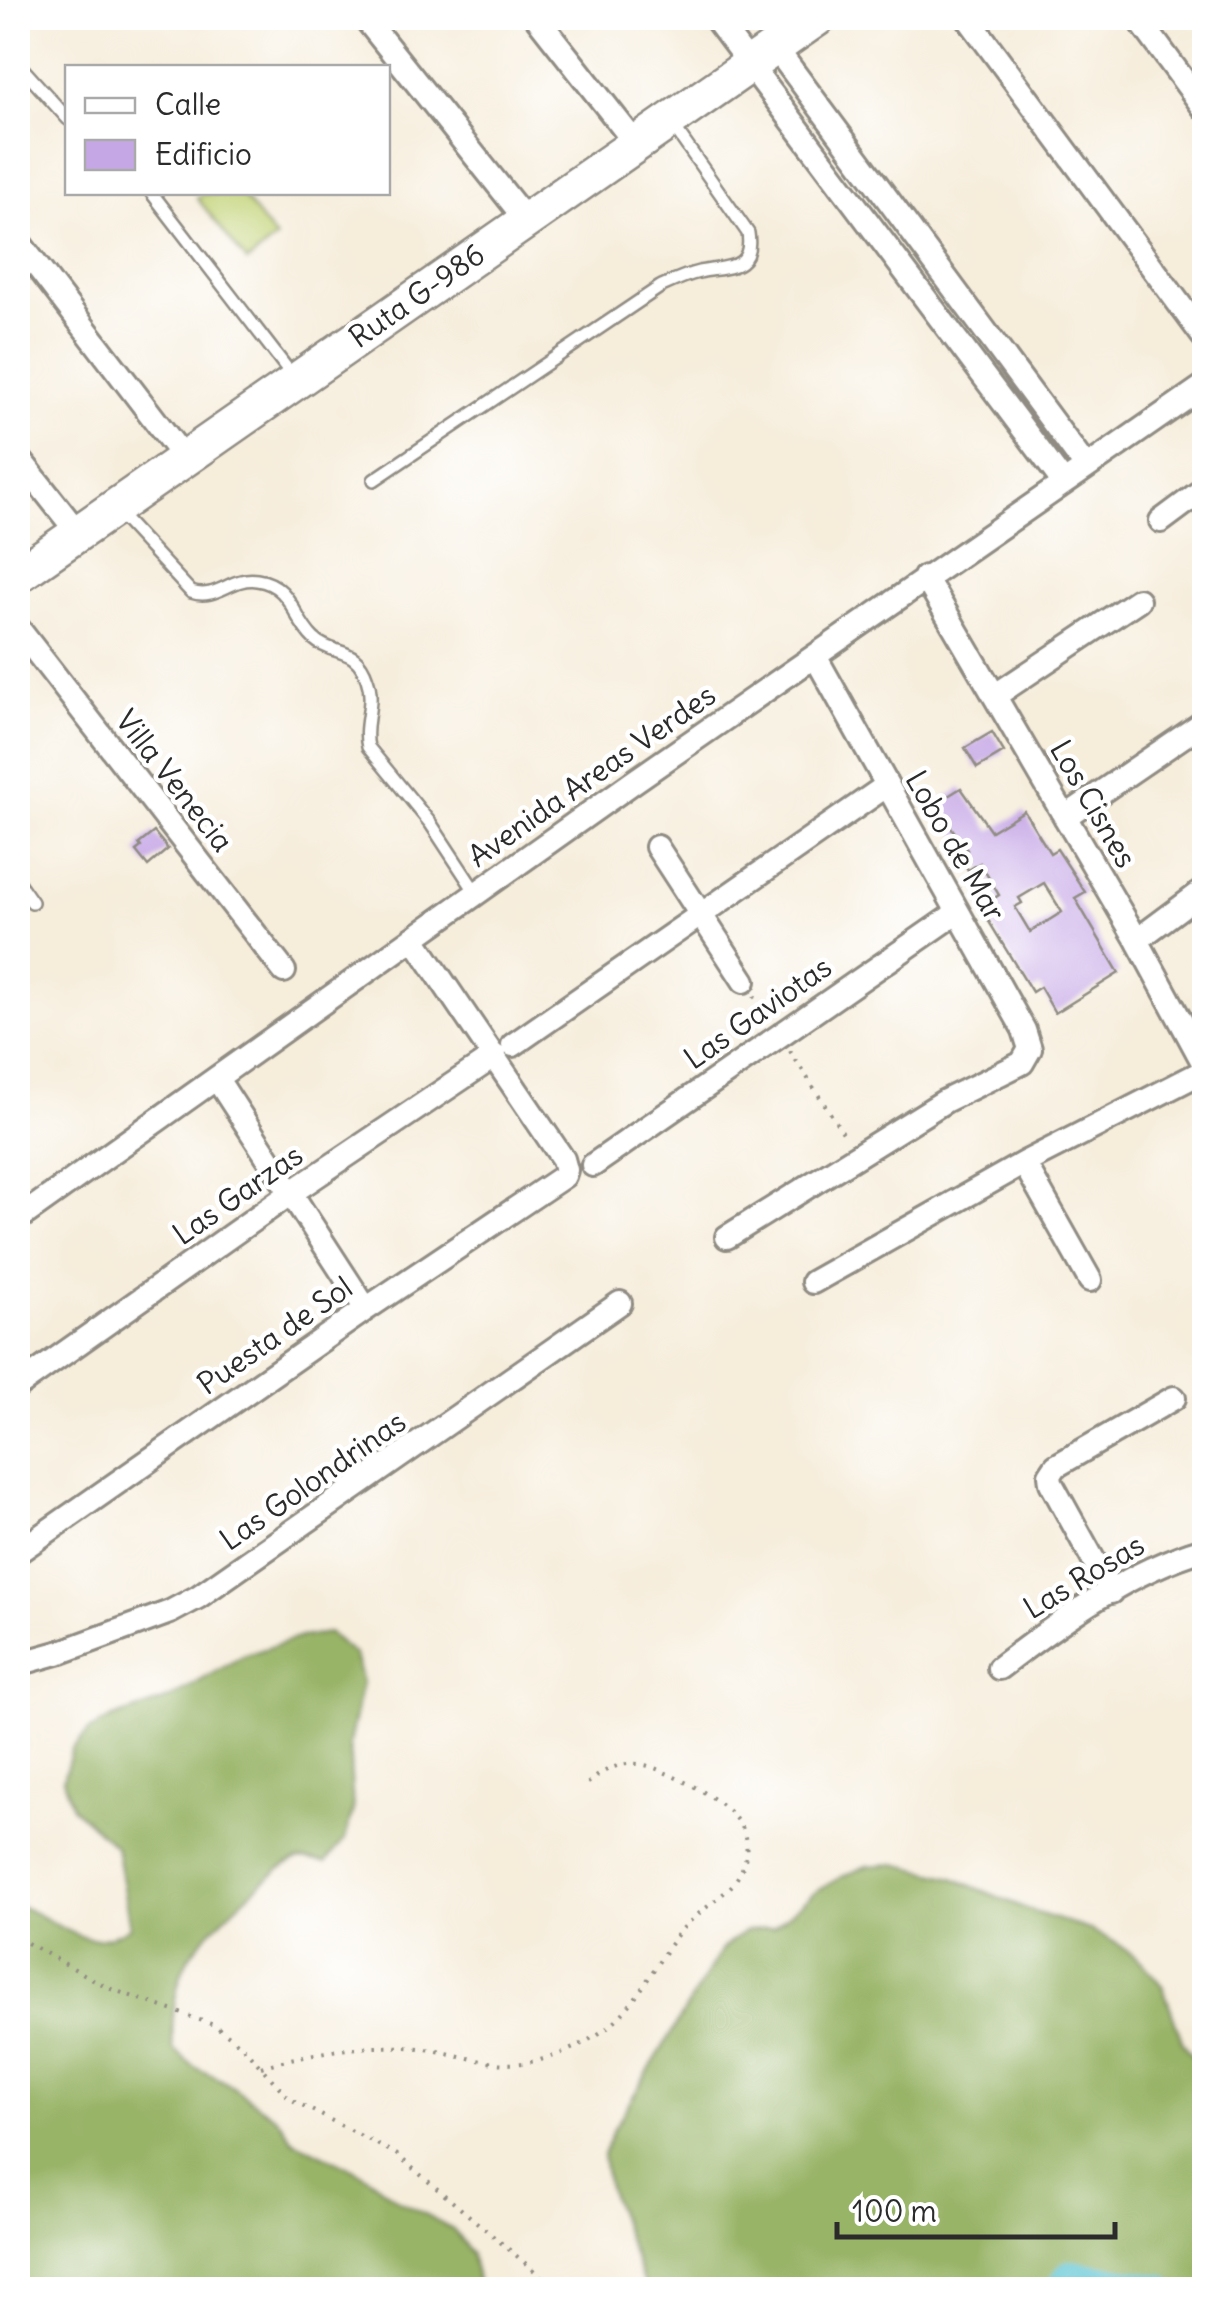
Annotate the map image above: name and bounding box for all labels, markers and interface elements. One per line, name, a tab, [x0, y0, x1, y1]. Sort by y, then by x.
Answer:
legend	[65, 65, 390, 195]
text: Calle	[155, 85, 221, 123]
text: Edificio	[155, 135, 252, 173]
street label: Ruta G-986	[341, 235, 492, 356]
street label: Avenida Areas Verdes	[460, 675, 723, 875]
street label: Villa Venecia	[108, 702, 242, 859]
street label: Los Cisnes	[1042, 733, 1146, 874]
street label: Lobo de Mar	[897, 763, 1014, 928]
street label: Las Gaviotas	[676, 947, 839, 1077]
street label: Las Garzas	[165, 1136, 310, 1253]
street label: Puesta de Sol	[190, 1268, 359, 1403]
street label: Las Golondrinas	[212, 1402, 413, 1558]
street label: Las Rosas	[1016, 1525, 1151, 1627]
scale bar	[837, 2177, 1114, 2239]
text: 100 m	[852, 2192, 937, 2230]

